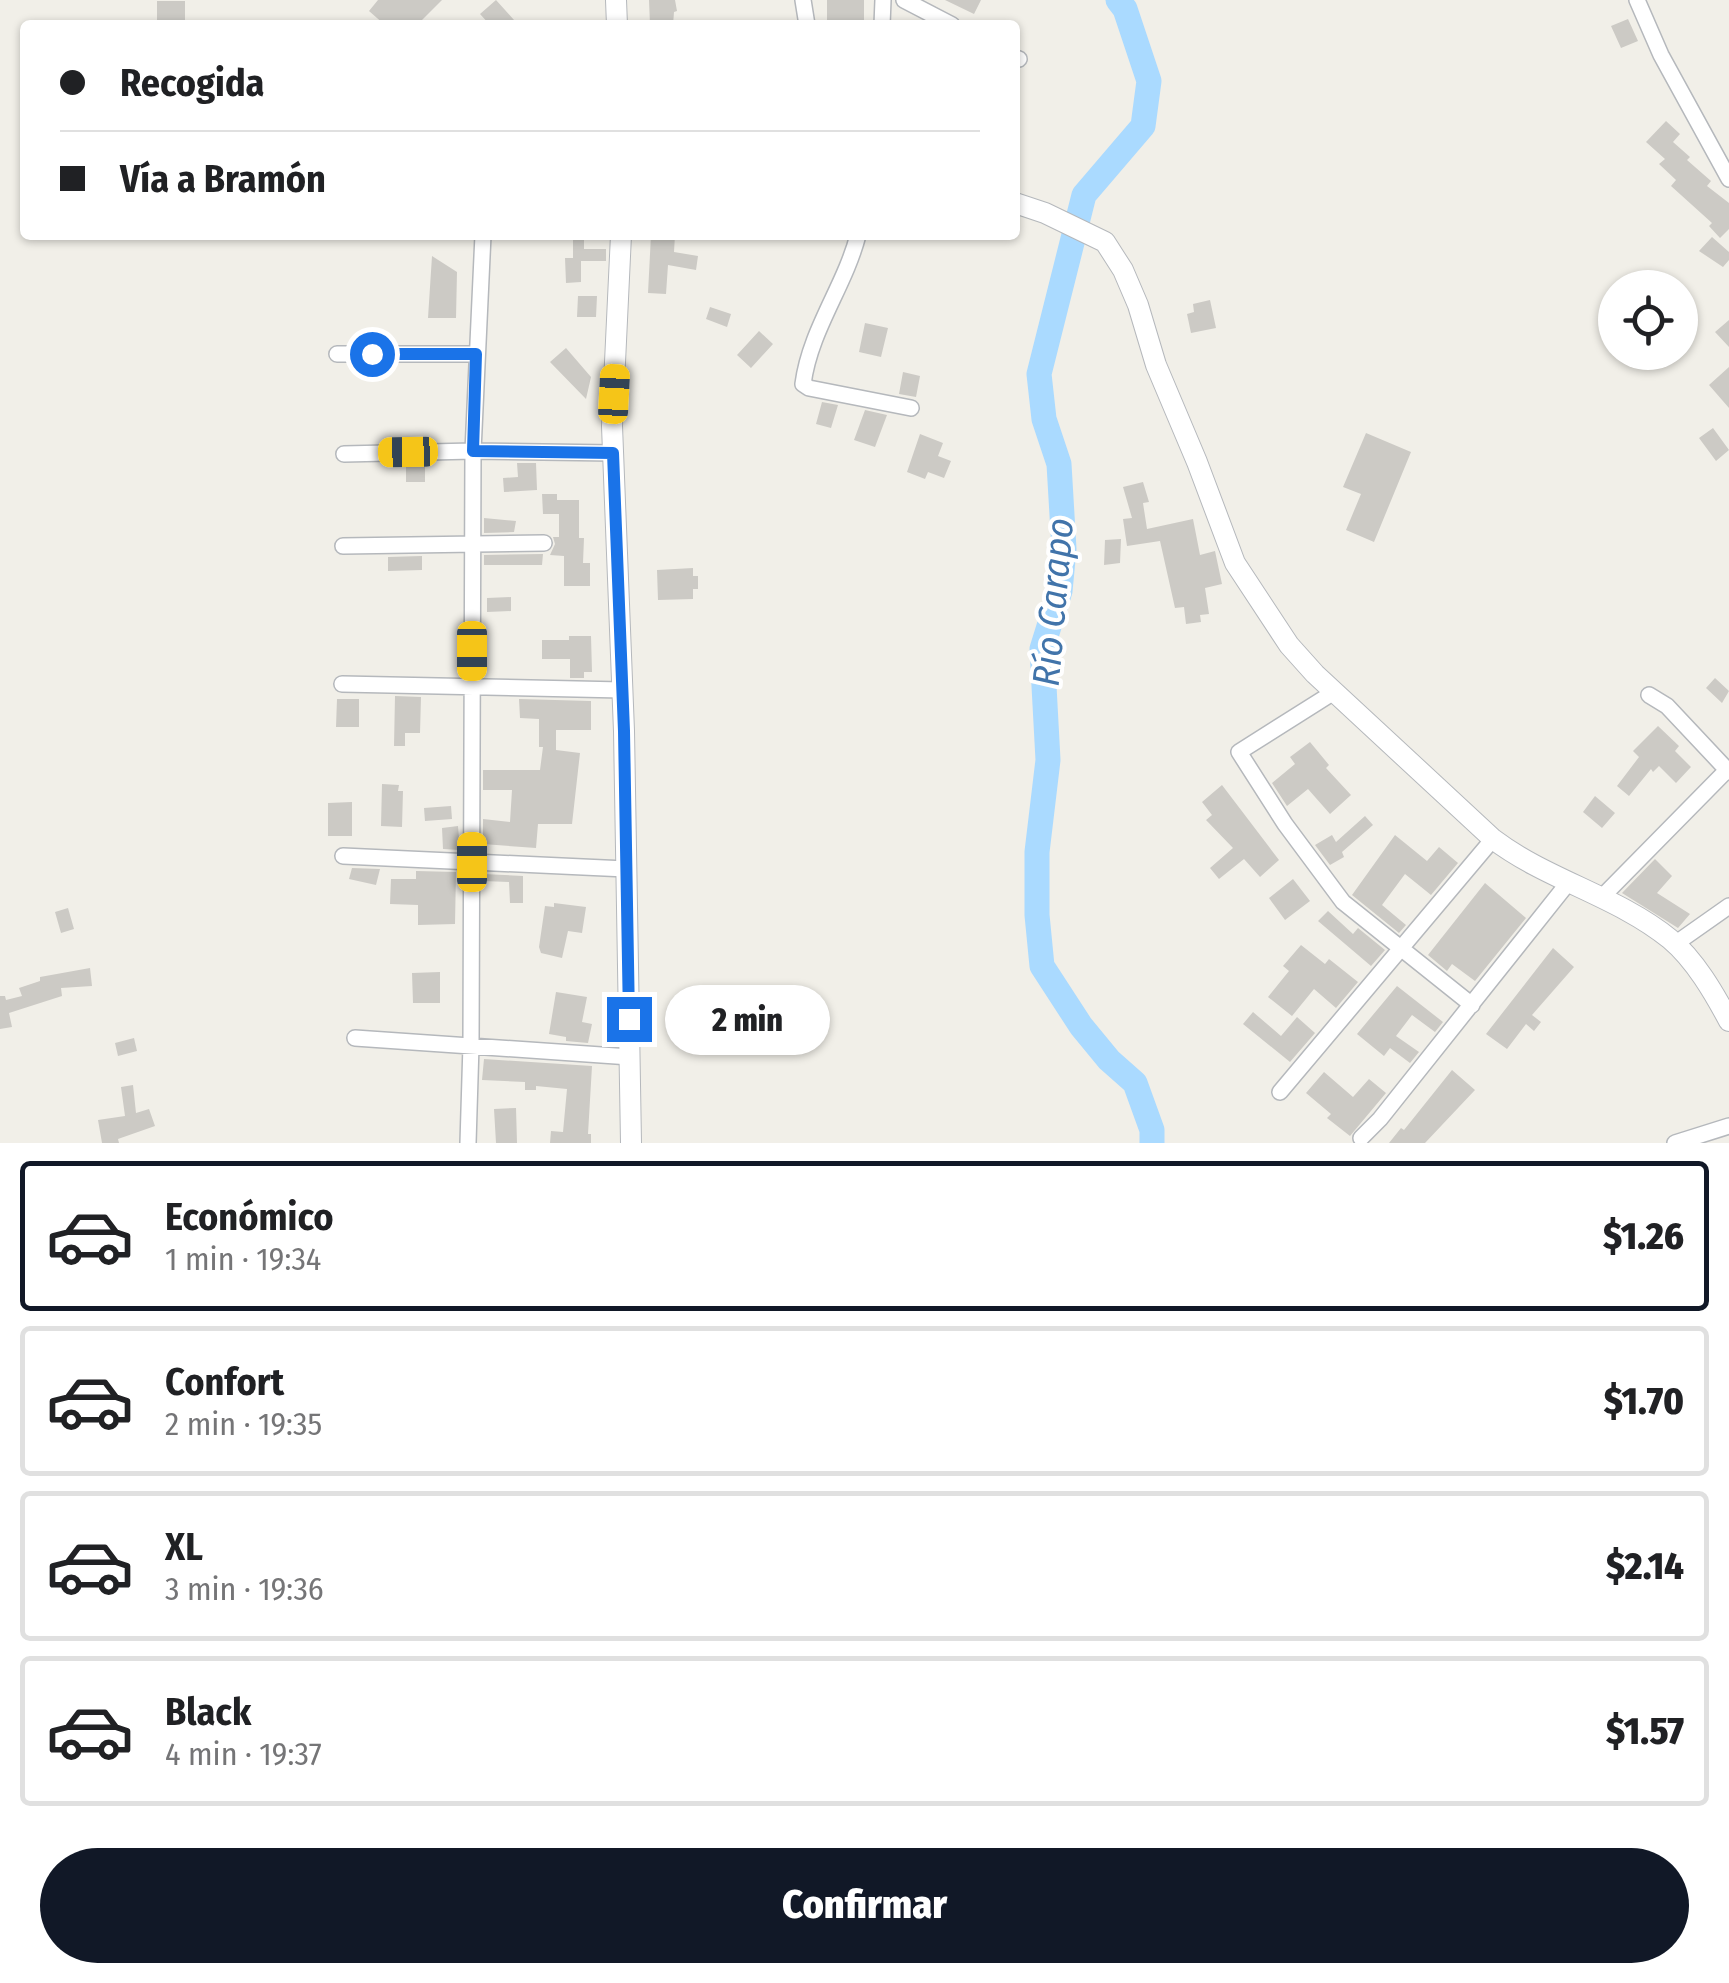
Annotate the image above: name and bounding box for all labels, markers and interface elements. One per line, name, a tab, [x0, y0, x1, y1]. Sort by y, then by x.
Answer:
text: Recogida	[120, 60, 264, 106]
text: Vía a Bramón	[120, 156, 326, 202]
map controls	[1598, 270, 1698, 370]
button: locate	[1598, 270, 1698, 370]
route start	[350, 332, 395, 377]
car	[597, 363, 631, 425]
car	[378, 436, 438, 468]
water label: Río Carapo	[1023, 516, 1083, 688]
car	[457, 621, 487, 681]
car	[457, 832, 487, 892]
callout: 2 min	[664, 984, 829, 1054]
route end	[607, 997, 652, 1042]
text: 2 min	[712, 1001, 783, 1039]
icon: car	[45, 1191, 135, 1281]
text: Económico	[165, 1194, 334, 1240]
text: $1.26	[1603, 1213, 1684, 1259]
text: 1 min · 19:34	[165, 1240, 321, 1278]
icon: car	[45, 1356, 135, 1446]
text: Confort	[165, 1359, 284, 1405]
text: $1.70	[1604, 1378, 1684, 1424]
text: 2 min · 19:35	[165, 1405, 322, 1443]
icon: car	[45, 1521, 135, 1611]
text: XL	[165, 1524, 203, 1570]
text: $2.14	[1606, 1543, 1684, 1589]
text: 3 min · 19:36	[165, 1570, 324, 1608]
icon: car	[45, 1686, 135, 1776]
text: Black	[165, 1689, 251, 1735]
text: $1.57	[1606, 1708, 1684, 1754]
text: 4 min · 19:37	[165, 1735, 322, 1773]
button: Confirmar	[40, 1848, 1689, 1963]

